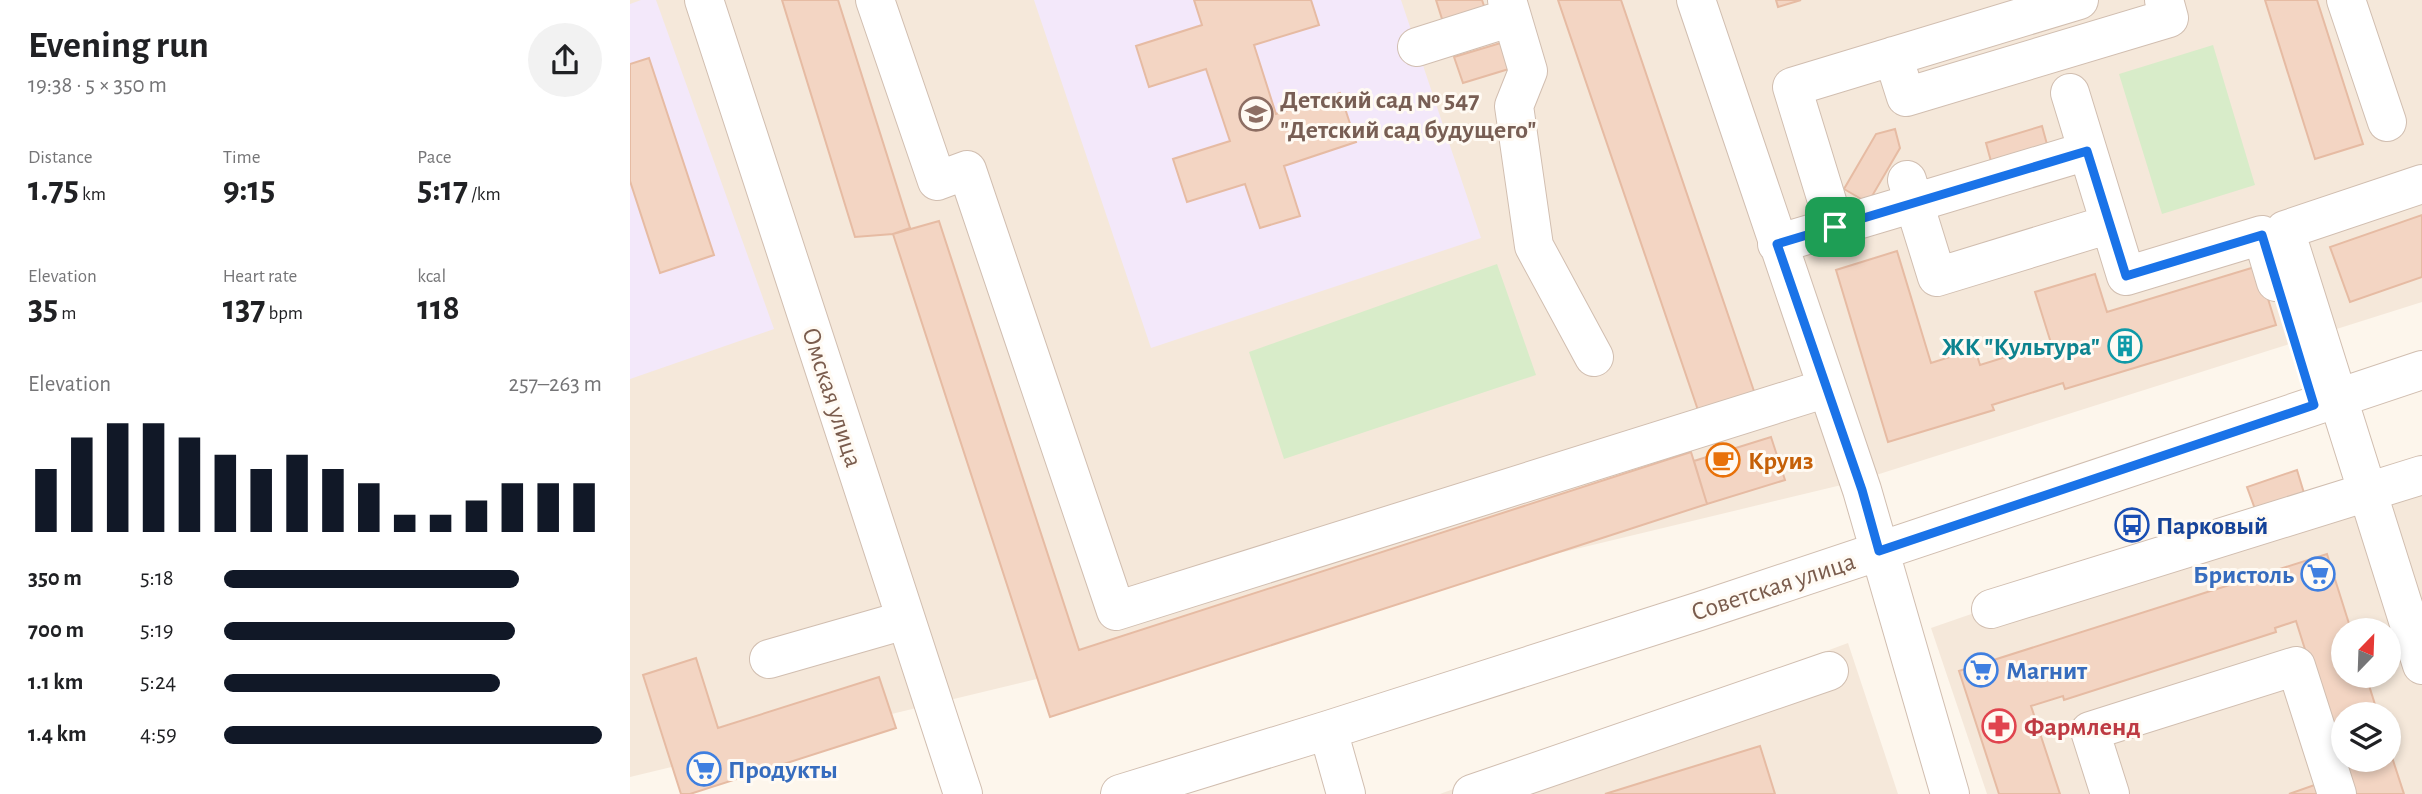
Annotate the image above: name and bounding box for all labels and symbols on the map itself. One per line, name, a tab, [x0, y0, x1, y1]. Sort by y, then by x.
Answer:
place label: Детский сад № 547 "Детский сад будущего"	[1280, 87, 1536, 143]
school or university icon: Детский сад № 547 "Детский сад будущего"	[1237, 95, 1275, 133]
pin	[1805, 197, 1865, 257]
street label: Омская улица	[797, 324, 867, 470]
building icon: ЖК "Культура"	[2106, 327, 2144, 365]
place label: ЖК "Культура"	[1942, 334, 2100, 360]
cafe icon: Круиз	[1704, 441, 1742, 479]
place label: Круиз	[1748, 448, 1814, 474]
bus stop icon: Парковый	[2113, 506, 2151, 544]
place label: Парковый	[2156, 513, 2268, 539]
street label: Советская улица	[1688, 548, 1859, 626]
supermarket icon: Бристоль	[2299, 555, 2337, 593]
place label: Бристоль	[2193, 562, 2294, 588]
north arrow	[2331, 618, 2401, 688]
supermarket icon: Магнит	[1962, 651, 2000, 689]
place label: Магнит	[2006, 658, 2088, 684]
pharmacy icon: Фармленд	[1980, 707, 2018, 745]
place label: Фармленд	[2024, 714, 2141, 740]
supermarket icon: Продукты	[685, 750, 723, 788]
place label: Продукты	[728, 757, 838, 783]

